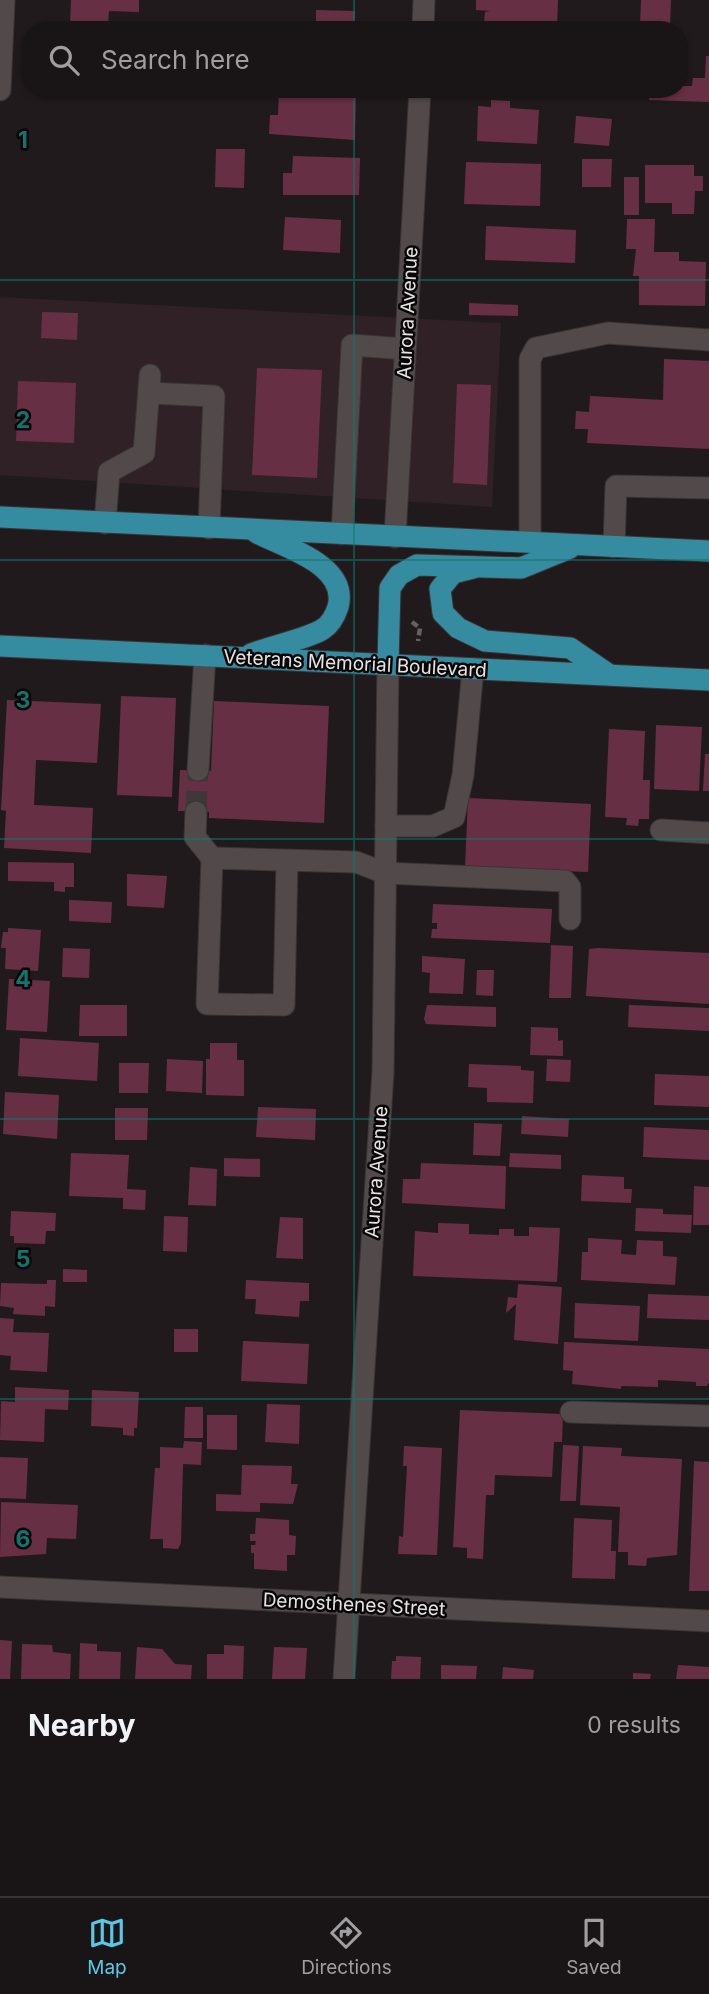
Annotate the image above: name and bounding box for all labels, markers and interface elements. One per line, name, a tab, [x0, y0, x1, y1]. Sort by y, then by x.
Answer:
search box	[21, 21, 688, 98]
icon: search	[45, 41, 83, 79]
text: Search here	[101, 44, 250, 75]
text: 1	[18, 126, 28, 154]
street label: Aurora Avenue	[393, 246, 422, 380]
text: 2	[16, 406, 30, 434]
street label: Veterans Memorial Boulevard	[223, 645, 487, 682]
text: 3	[16, 686, 30, 714]
text: 4	[15, 965, 31, 993]
street label: Aurora Avenue	[360, 1105, 393, 1239]
text: 5	[16, 1245, 30, 1273]
text: 6	[16, 1525, 30, 1553]
street label: Demosthenes Street	[262, 1588, 446, 1621]
text: Nearby	[28, 1707, 136, 1743]
text: 0 results	[587, 1711, 681, 1739]
tab: Map	[87, 1914, 127, 1979]
tab: Directions	[301, 1914, 392, 1979]
tab: Saved	[566, 1914, 622, 1979]

